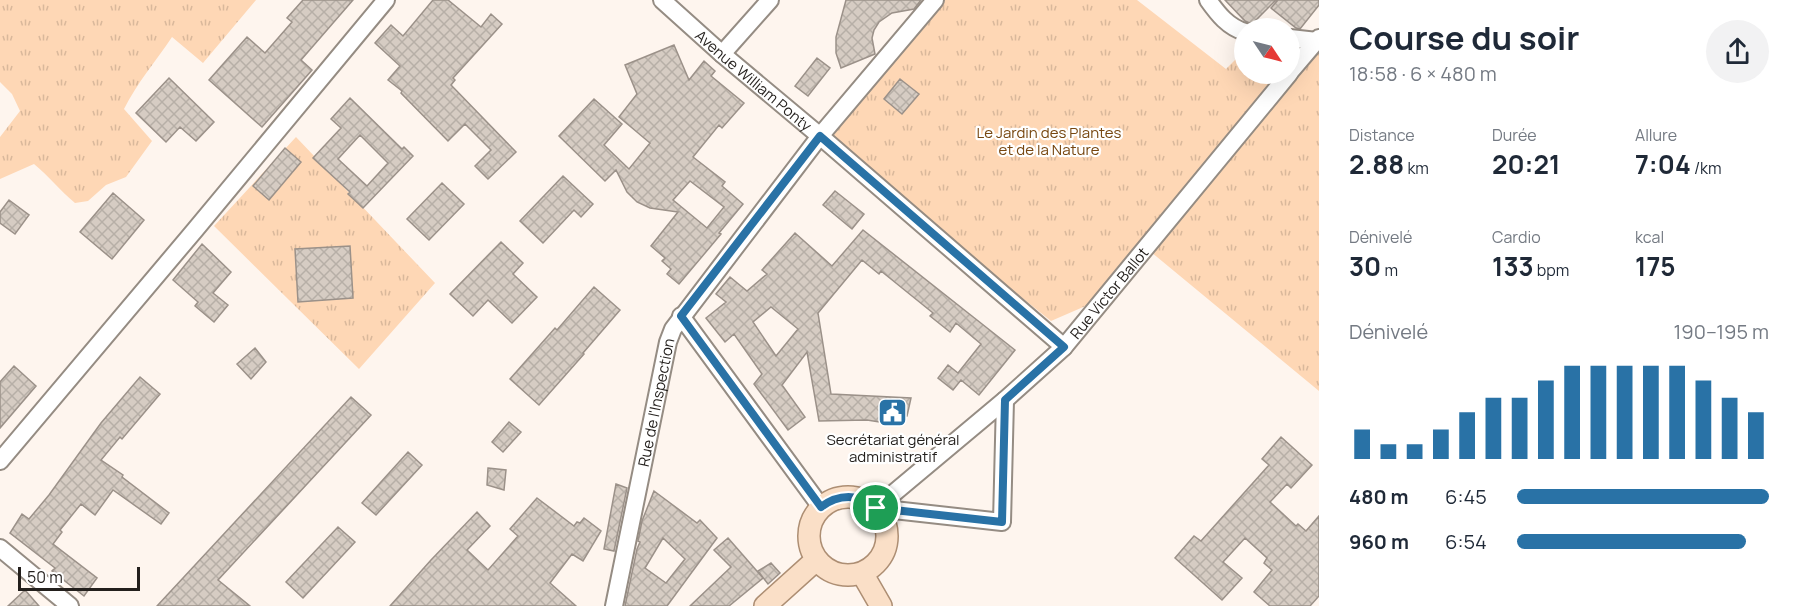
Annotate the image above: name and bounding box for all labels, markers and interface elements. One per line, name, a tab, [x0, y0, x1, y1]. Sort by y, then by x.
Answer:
text: Course du soir	[1349, 15, 1580, 60]
north arrow	[1234, 18, 1300, 84]
map controls	[1234, 18, 1300, 84]
button: share	[1706, 20, 1769, 83]
street label: Avenue William Ponty	[691, 25, 817, 136]
text: 18:58 · 6 × 480 m	[1349, 60, 1497, 87]
park label: Le Jardin des Plantes et de la Nature	[977, 122, 1122, 160]
text: Distance	[1349, 124, 1415, 146]
text: Durée	[1492, 124, 1537, 146]
text: Allure	[1635, 124, 1677, 146]
text: 2.88	[1349, 146, 1404, 182]
text: 20:21	[1492, 146, 1560, 182]
text: 7:04	[1635, 146, 1691, 182]
text: km	[1404, 157, 1429, 179]
text: /km	[1691, 157, 1722, 179]
text: Dénivelé	[1349, 226, 1412, 248]
text: Cardio	[1492, 226, 1541, 248]
text: kcal	[1635, 226, 1664, 248]
street label: Rue Victor Ballot	[1065, 242, 1153, 343]
text: 30	[1349, 248, 1381, 284]
text: 133	[1492, 248, 1534, 284]
text: 175	[1635, 248, 1676, 284]
text: m	[1381, 259, 1398, 281]
text: bpm	[1534, 259, 1569, 281]
text: Dénivelé	[1349, 318, 1428, 345]
text: 190–195 m	[1673, 318, 1769, 345]
street label: Rue de l'Inspection	[632, 336, 679, 468]
public building icon: Secrétariat général administratif	[877, 396, 909, 428]
place label: Secrétariat général administratif	[826, 429, 960, 467]
pin	[850, 482, 901, 533]
text: 480 m	[1349, 483, 1409, 510]
text: 6:45	[1445, 483, 1487, 510]
icon: arrive	[859, 491, 892, 524]
text: 960 m	[1349, 528, 1409, 555]
text: 6:54	[1445, 528, 1487, 555]
scale bar	[18, 564, 140, 592]
text: 50 m	[27, 566, 63, 588]

